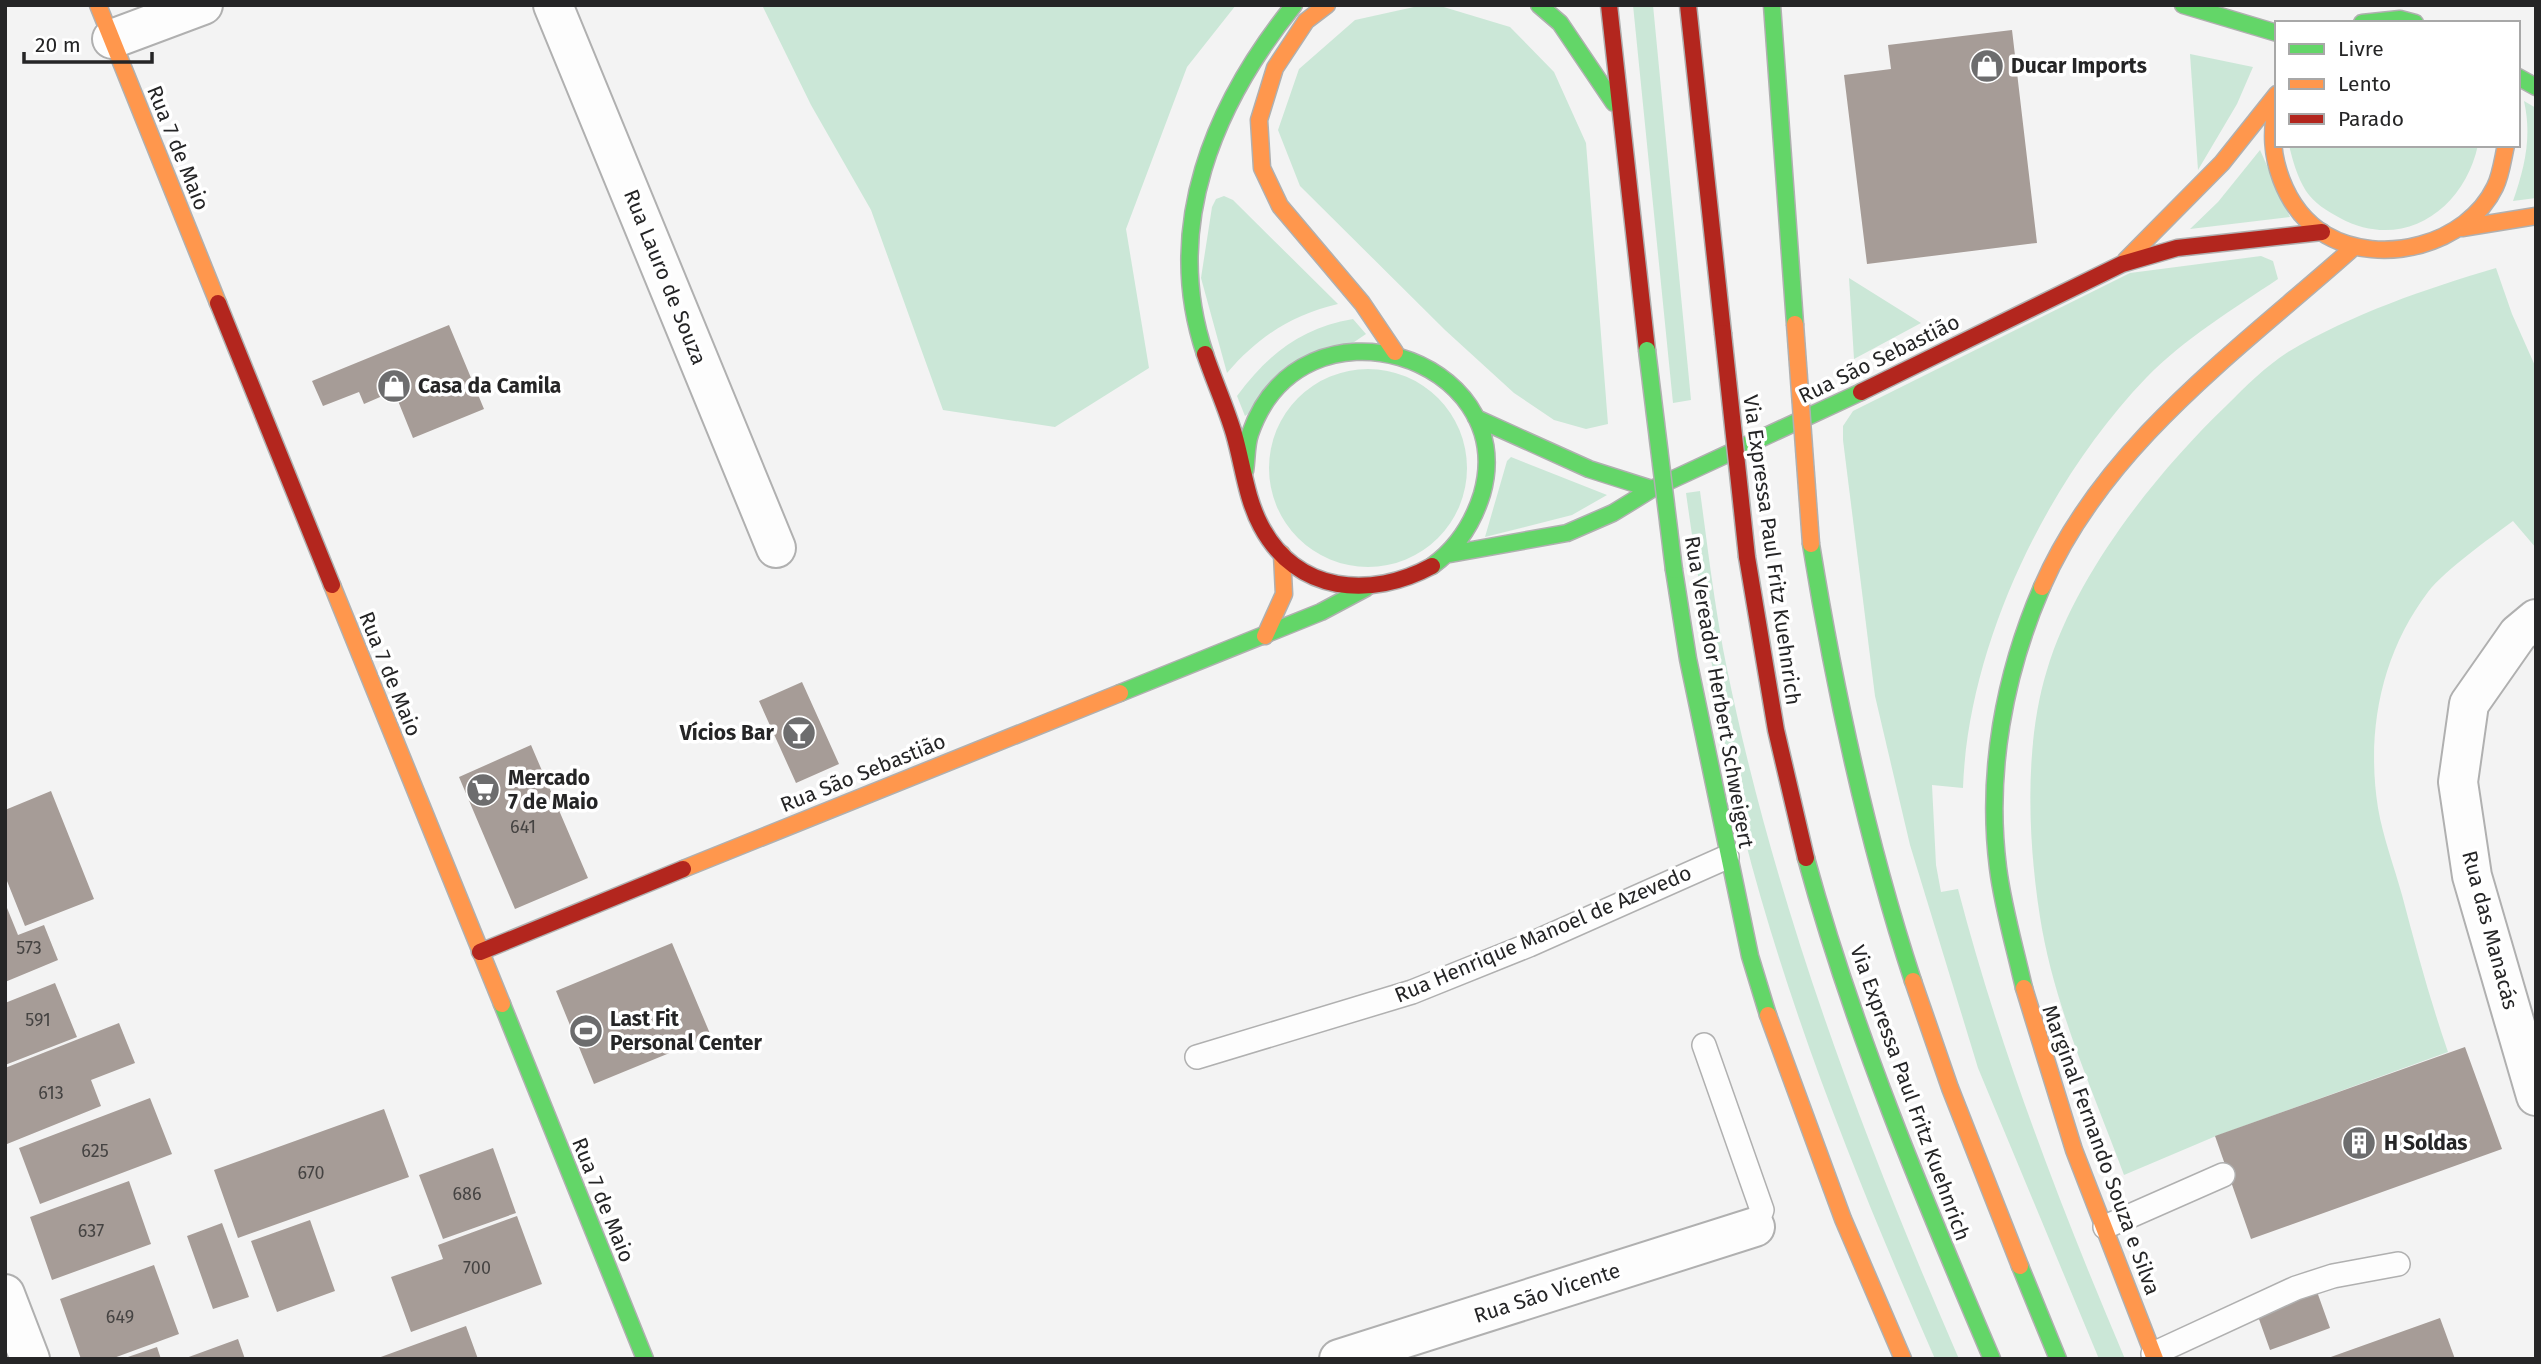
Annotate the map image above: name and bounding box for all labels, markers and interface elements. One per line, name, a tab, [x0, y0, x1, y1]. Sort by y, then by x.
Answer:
scale bar	[24, 21, 152, 65]
legend	[2275, 21, 2520, 147]
text: 20 m	[35, 32, 81, 58]
text: Livre	[2338, 36, 2384, 62]
shop icon: Ducar Imports	[1968, 47, 2006, 85]
place label: Ducar Imports	[2011, 53, 2147, 79]
text: Lento	[2338, 71, 2391, 97]
street label: Rua 7 de Maio	[141, 82, 215, 214]
text: Parado	[2338, 106, 2404, 132]
street label: Rua Lauro de Souza	[618, 185, 712, 369]
street label: Rua São Sebastião	[1794, 309, 1964, 409]
shop icon: Casa da Camila	[375, 367, 413, 405]
place label: Casa da Camila	[418, 373, 561, 399]
street label: Via Expressa Paul Fritz Kuehnrich	[1737, 393, 1807, 707]
street label: Rua Vereador Herbert Schweigert	[1679, 534, 1759, 850]
street label: Rua 7 de Maio	[353, 608, 427, 740]
bar icon: Vícios Bar	[780, 714, 818, 752]
place label: Vícios Bar	[679, 720, 775, 746]
street label: Rua São Sebastião	[777, 728, 949, 818]
place label: Mercado 7 de Maio	[508, 765, 598, 815]
supermarket icon: Mercado 7 de Maio	[464, 771, 502, 809]
house number: 641	[510, 816, 536, 838]
street label: Rua das Manacás	[2456, 848, 2524, 1012]
street label: Rua Henrique Manoel de Azevedo	[1391, 860, 1695, 1008]
house number: 573	[16, 937, 42, 959]
street label: Via Expressa Paul Fritz Kuehnrich	[1844, 942, 1976, 1244]
street label: Marginal Fernando Souza e Silva	[2036, 1001, 2166, 1299]
place label: Last Fit Personal Center	[610, 1006, 762, 1056]
house number: 591	[25, 1009, 51, 1031]
sports icon: Last Fit Personal Center	[567, 1012, 605, 1050]
house number: 613	[38, 1082, 64, 1104]
building icon: H Soldas	[2340, 1124, 2378, 1162]
place label: H Soldas	[2384, 1130, 2467, 1156]
street label: Rua 7 de Maio	[566, 1134, 640, 1266]
house number: 625	[81, 1140, 109, 1162]
house number: 670	[298, 1162, 324, 1184]
house number: 686	[452, 1183, 482, 1205]
house number: 637	[78, 1220, 104, 1242]
house number: 700	[463, 1257, 491, 1279]
street label: Rua São Vicente	[1471, 1257, 1623, 1329]
house number: 649	[106, 1306, 134, 1328]

